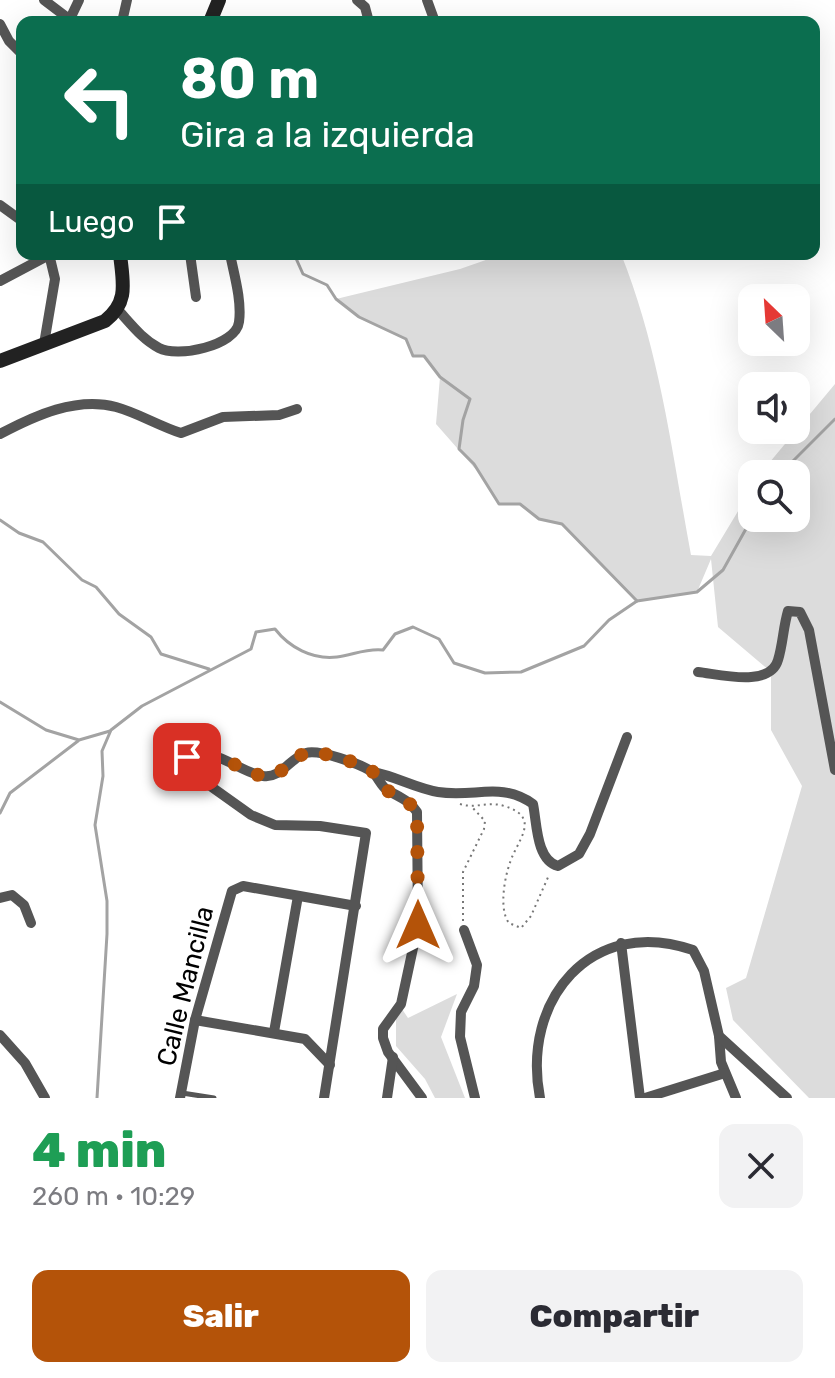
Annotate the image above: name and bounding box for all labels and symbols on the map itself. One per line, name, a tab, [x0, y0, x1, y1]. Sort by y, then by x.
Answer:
north arrow	[738, 284, 810, 356]
pin	[153, 723, 221, 791]
position arrow	[376, 883, 460, 967]
street label: Calle Mancilla	[151, 903, 220, 1069]

